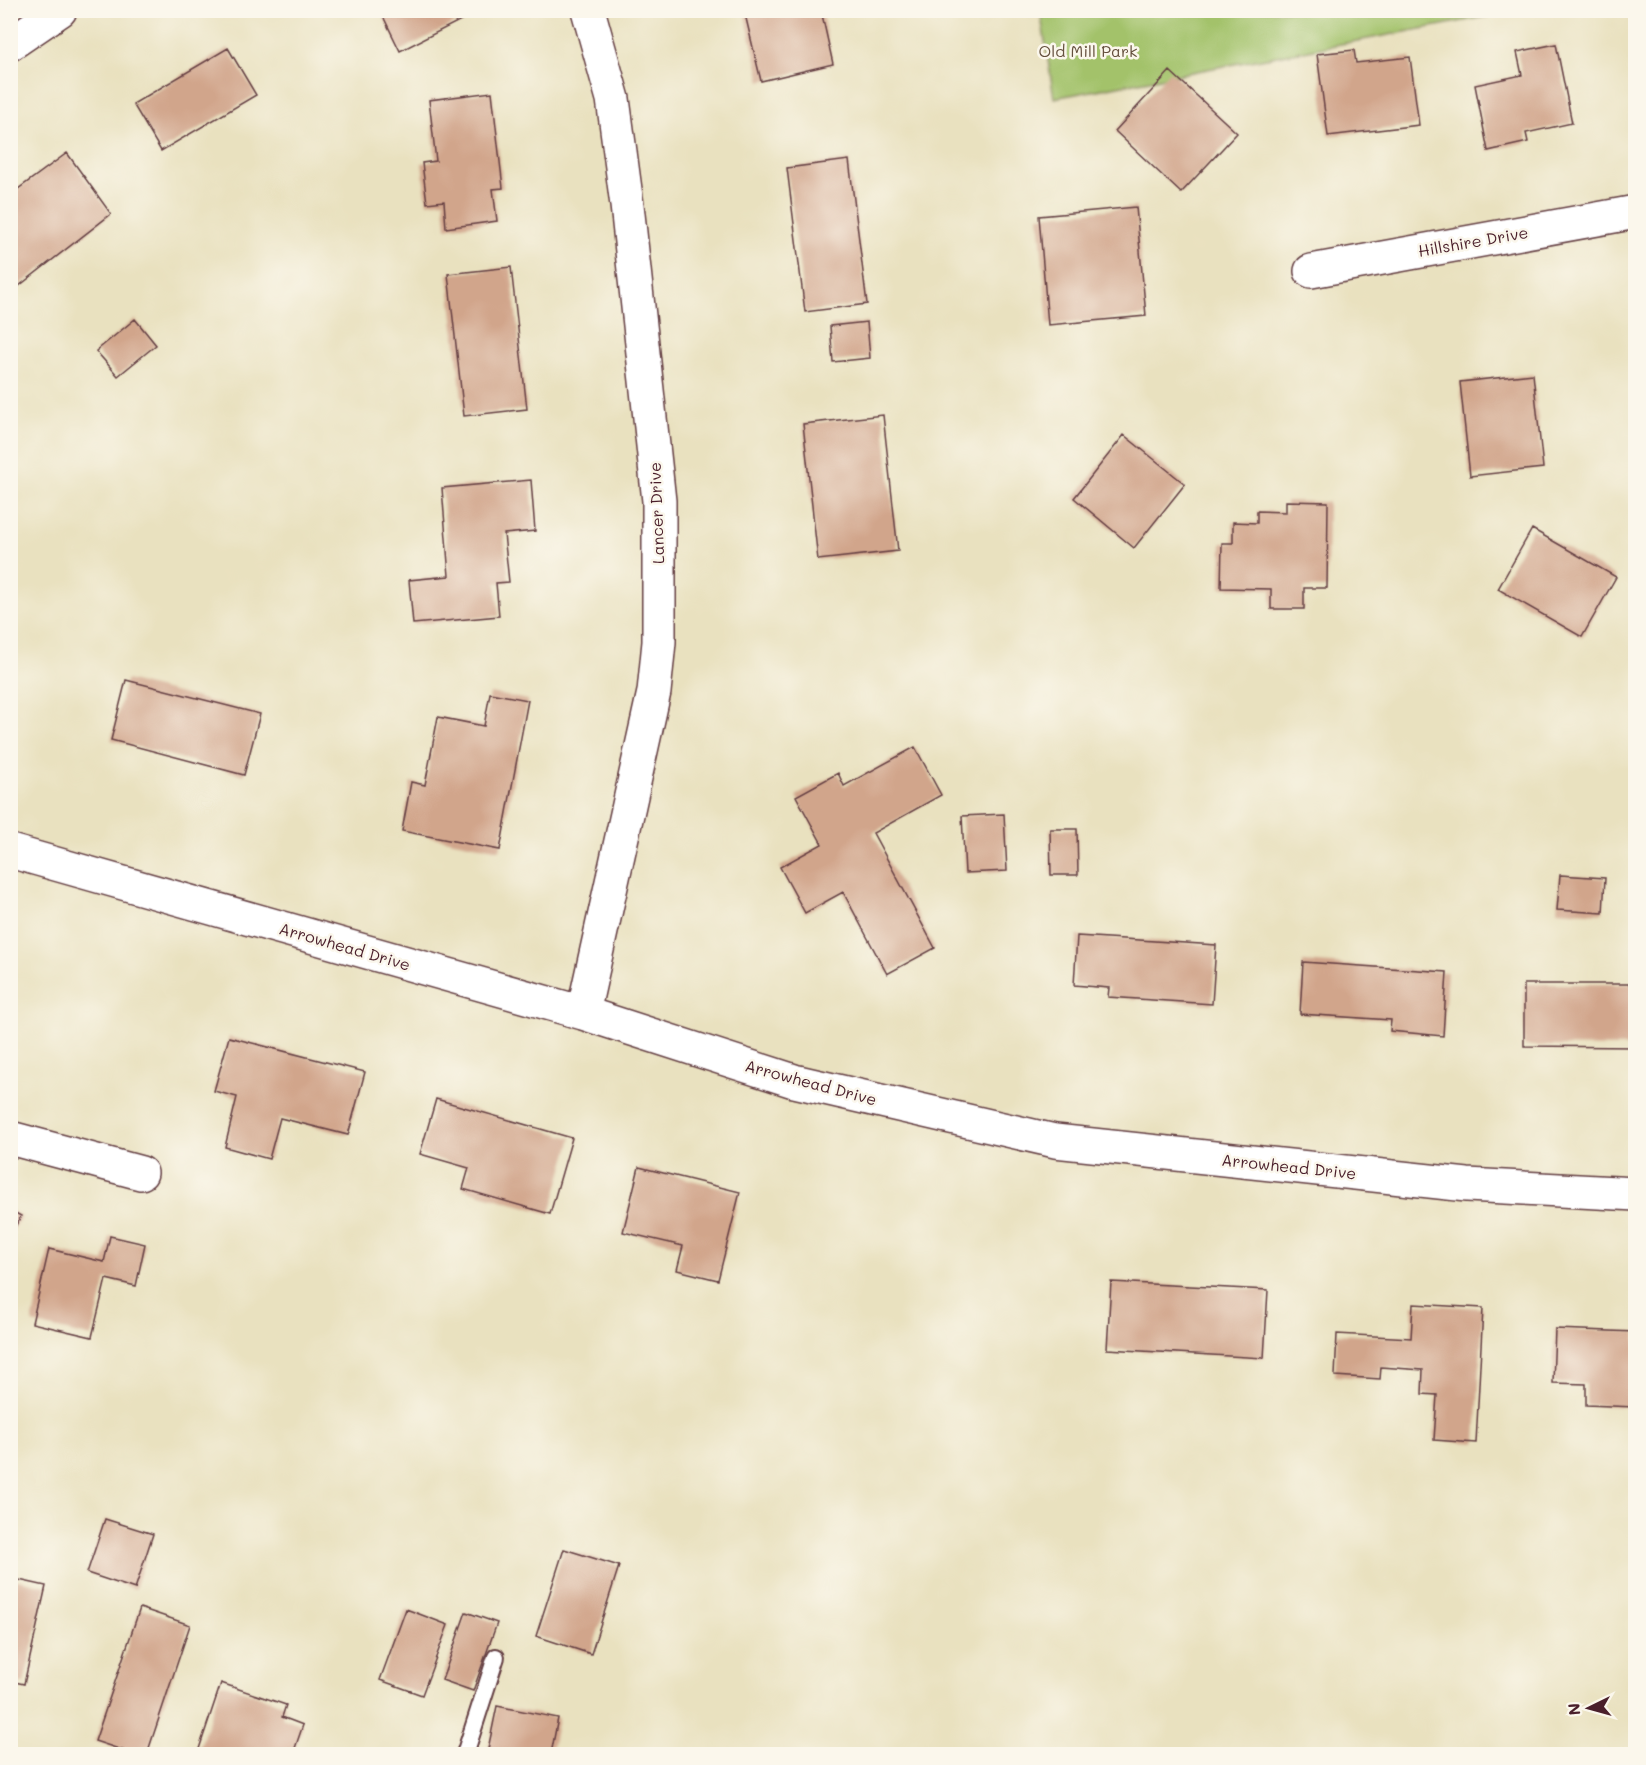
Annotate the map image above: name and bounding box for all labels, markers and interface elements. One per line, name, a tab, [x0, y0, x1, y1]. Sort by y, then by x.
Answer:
park label: Old Mill Park	[1038, 40, 1138, 61]
street label: Hillshire Drive	[1416, 221, 1530, 261]
street label: Lancer Drive	[644, 462, 668, 564]
street label: Arrowhead Drive	[277, 917, 413, 975]
street label: Arrowhead Drive	[743, 1054, 879, 1110]
street label: Arrowhead Drive	[1221, 1148, 1357, 1184]
north arrow	[1559, 1678, 1619, 1738]
text: N	[1563, 1702, 1585, 1716]

